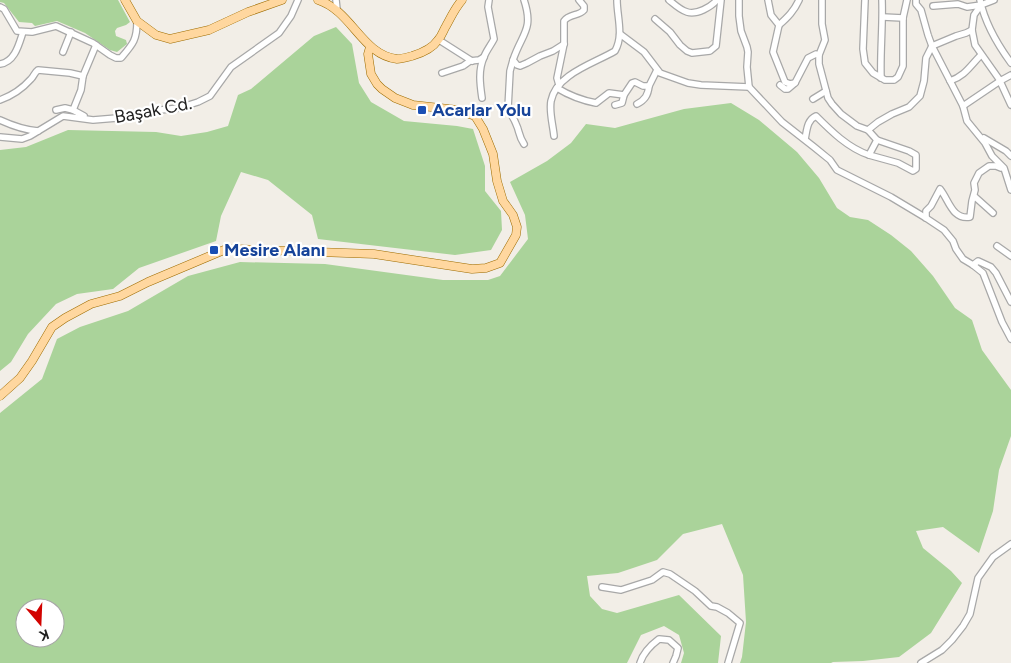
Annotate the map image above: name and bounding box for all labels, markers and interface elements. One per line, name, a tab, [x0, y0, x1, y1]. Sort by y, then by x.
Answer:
street label: Başak Cd.	[112, 92, 194, 128]
place label: Acarlar Yolu	[432, 99, 531, 121]
marker: Acarlar Yolu	[416, 104, 428, 116]
place label: Mesire Alanı	[224, 239, 325, 261]
marker: Mesire Alanı	[208, 244, 220, 256]
north arrow	[15, 598, 65, 648]
text: K	[36, 625, 51, 645]

